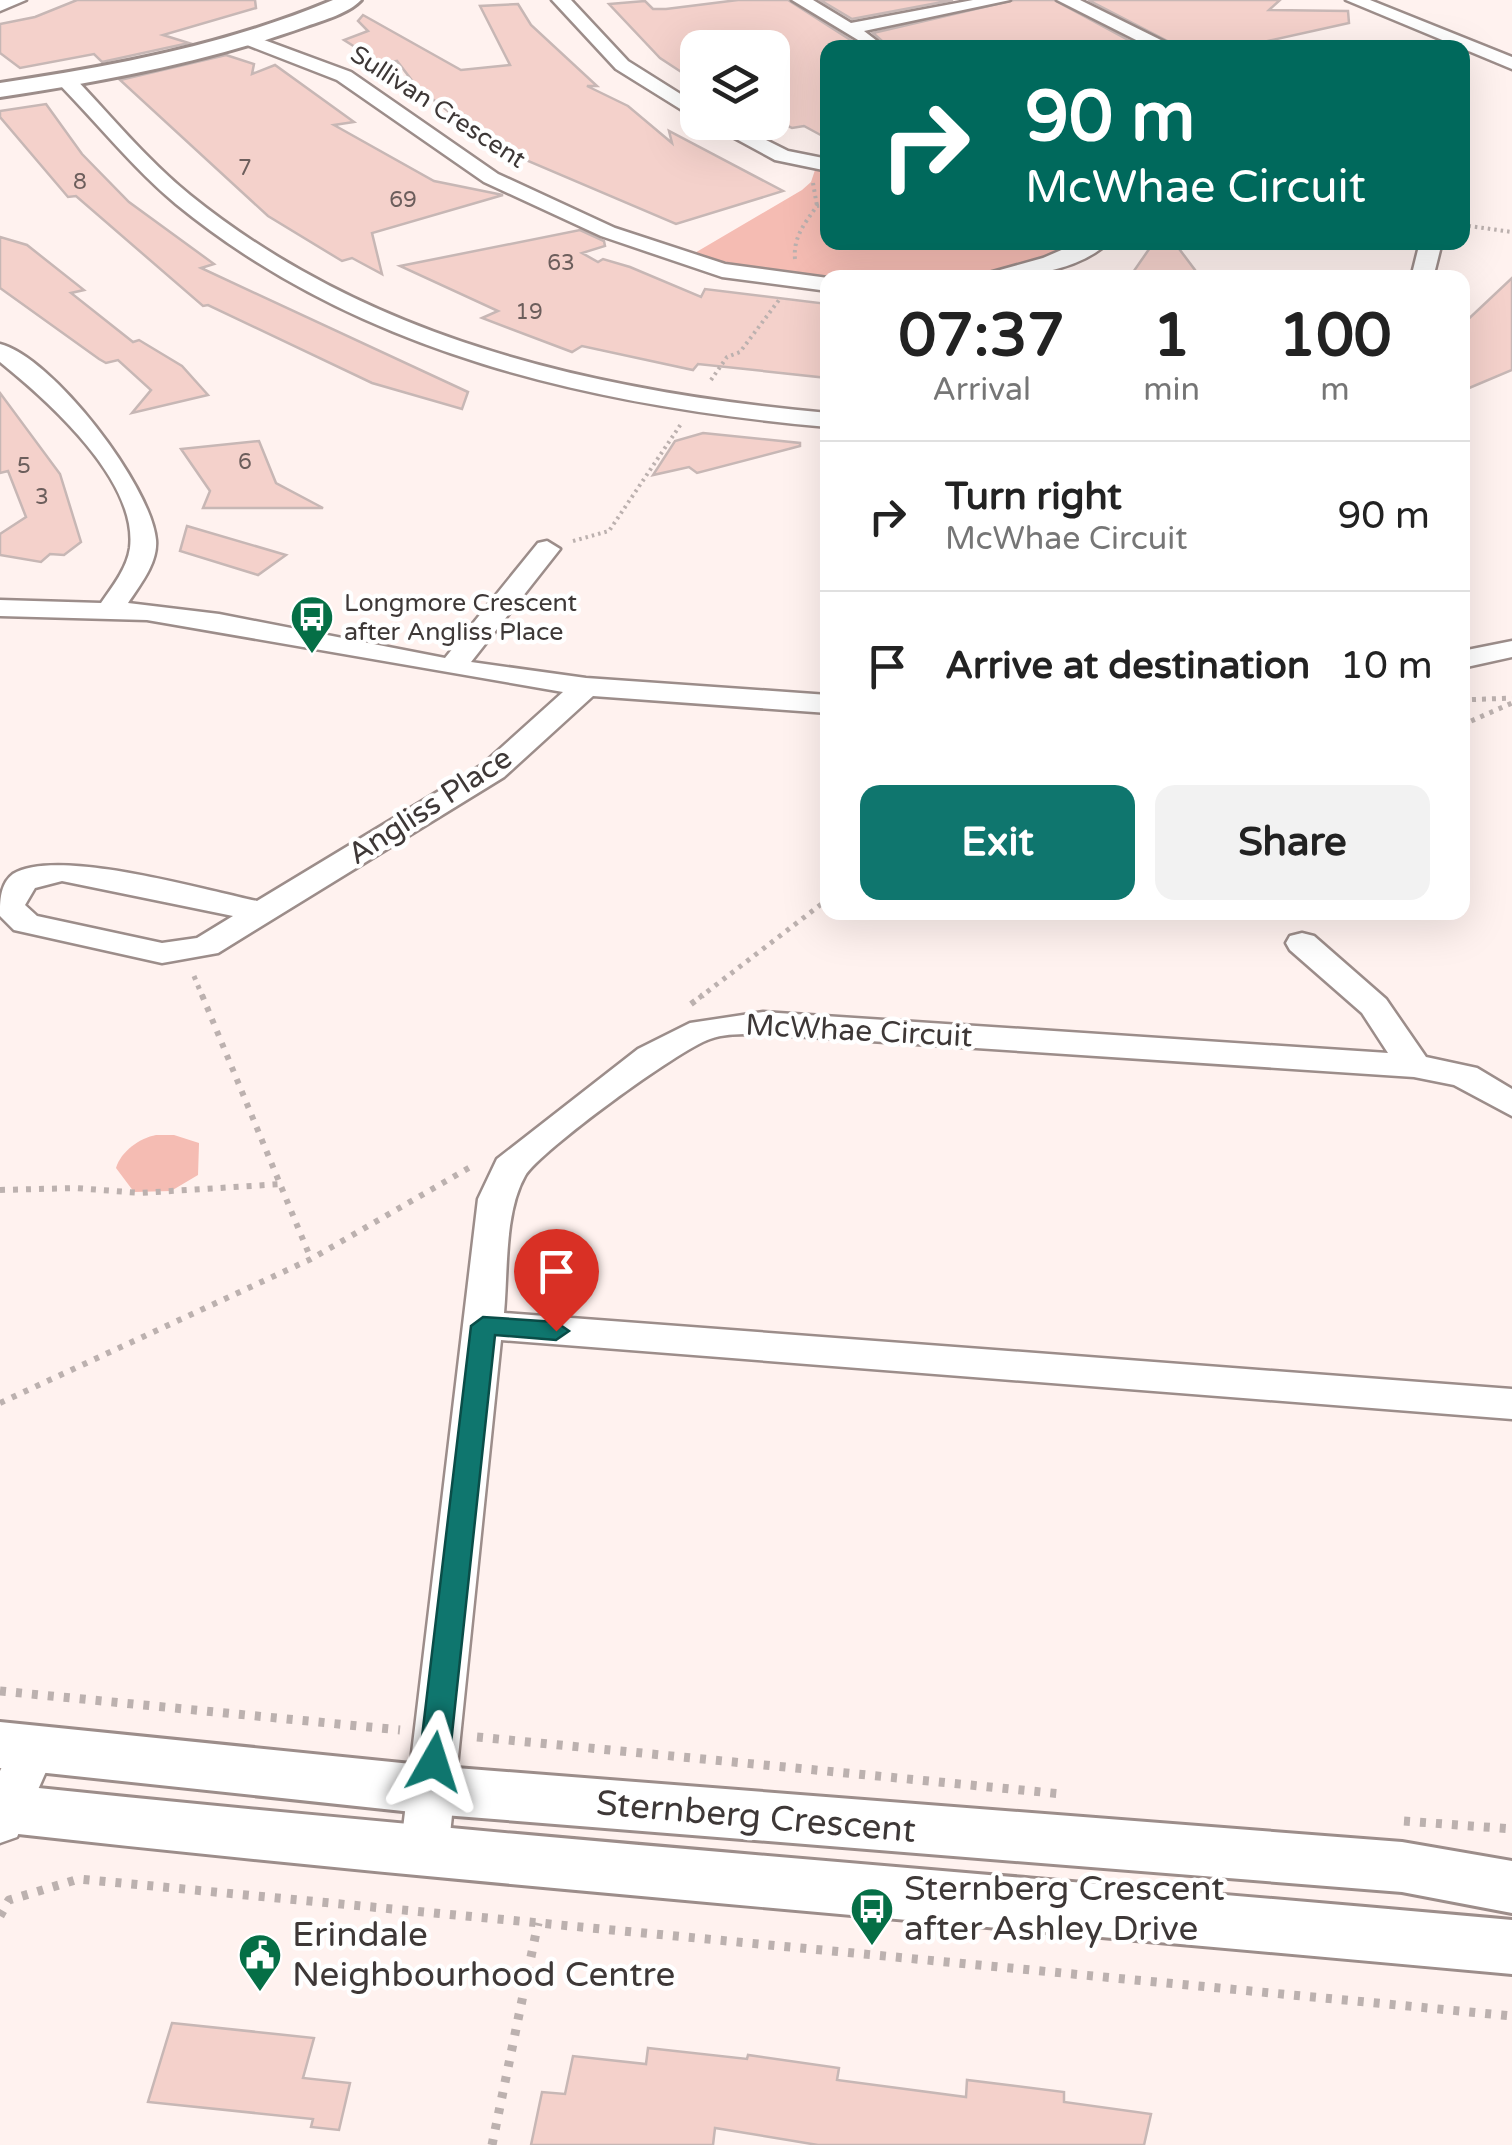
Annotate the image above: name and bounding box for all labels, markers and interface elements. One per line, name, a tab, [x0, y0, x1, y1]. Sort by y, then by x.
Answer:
map controls	[680, 30, 790, 140]
button: layers	[680, 30, 790, 140]
street label: Sullivan Crescent	[345, 39, 531, 175]
text: 90 m	[1025, 76, 1195, 160]
icon: right	[860, 80, 990, 210]
house number: 7	[238, 155, 252, 181]
text: McWhae Circuit	[1025, 161, 1366, 215]
house number: 8	[73, 169, 87, 195]
house number: 69	[389, 187, 417, 213]
house number: 63	[547, 250, 575, 276]
house number: 19	[515, 299, 543, 325]
text: 07:37	[898, 300, 1065, 372]
text: 1	[1153, 300, 1190, 372]
text: 100	[1278, 300, 1392, 372]
text: Arrival	[932, 371, 1031, 409]
text: min	[1143, 371, 1200, 409]
text: m	[1320, 371, 1350, 409]
house number: 6	[238, 449, 252, 475]
house number: 5	[17, 453, 31, 479]
text: Turn right	[945, 474, 1122, 520]
house number: 3	[35, 484, 49, 510]
icon: right	[860, 489, 915, 544]
text: 90 m	[1338, 493, 1430, 539]
text: McWhae Circuit	[945, 520, 1188, 558]
place label: Longmore Crescent after Angliss Place	[344, 588, 577, 647]
bus stop icon: Longmore Crescent after Angliss Place	[289, 594, 335, 655]
icon: arrive	[860, 639, 915, 694]
text: Arrive at destination	[945, 643, 1310, 689]
text: 10 m	[1340, 643, 1433, 689]
street label: Angliss Place	[341, 739, 519, 873]
button: Exit	[860, 785, 1135, 900]
button: Share	[1155, 785, 1430, 900]
street label: McWhae Circuit	[745, 1007, 973, 1055]
pin	[514, 1229, 599, 1332]
icon: arrive	[529, 1244, 584, 1299]
position arrow	[382, 1710, 486, 1814]
street label: Sternberg Crescent	[594, 1782, 918, 1852]
place label: Sternberg Crescent after Ashley Drive	[904, 1868, 1225, 1950]
bus stop icon: Sternberg Crescent after Ashley Drive	[849, 1886, 895, 1947]
place label: Erindale Neighbourhood Centre	[292, 1914, 675, 1996]
public building icon: Erindale Neighbourhood Centre	[237, 1932, 283, 1993]

